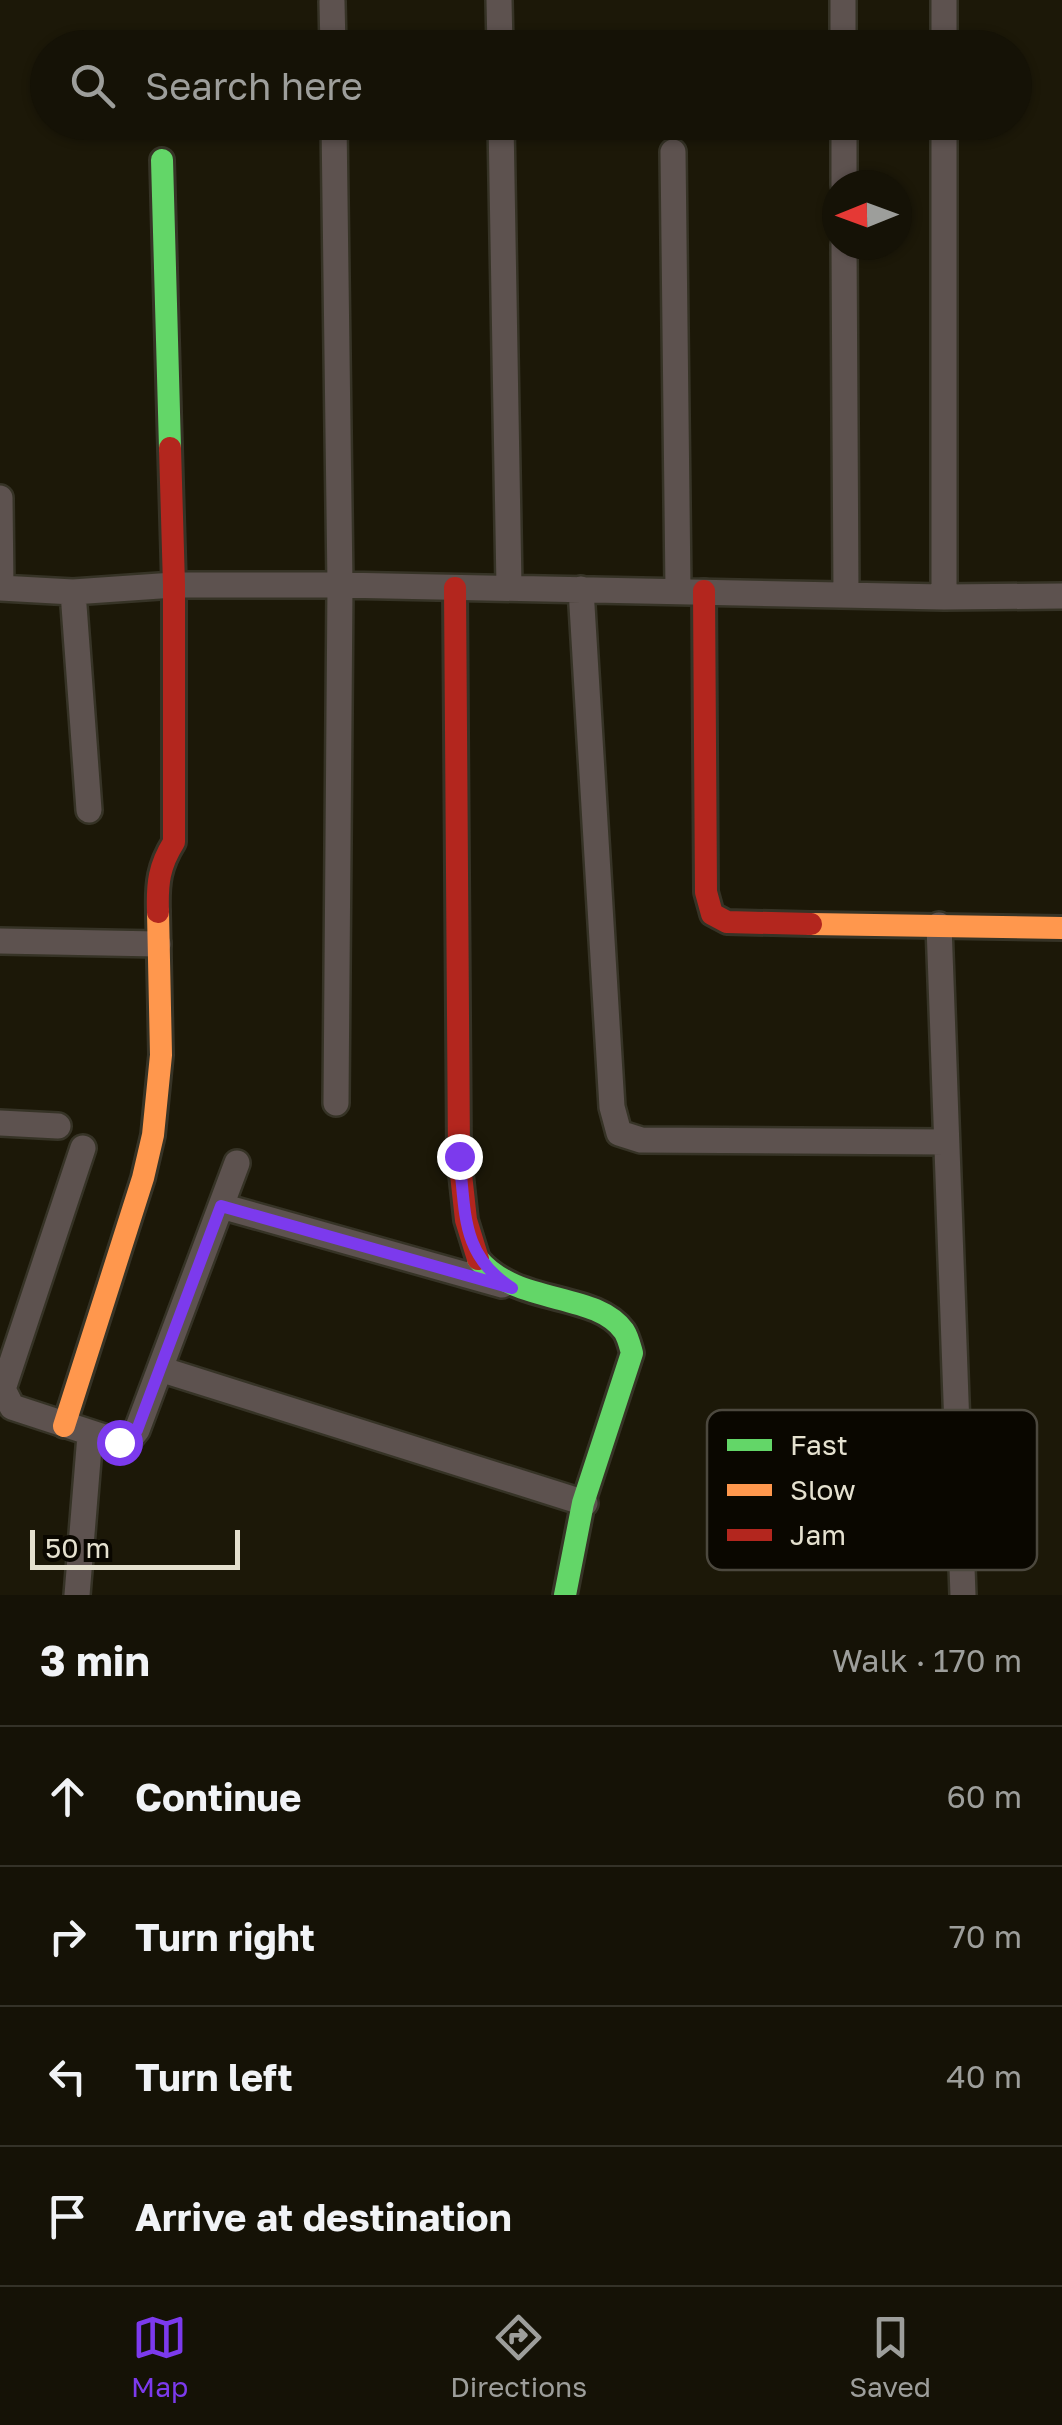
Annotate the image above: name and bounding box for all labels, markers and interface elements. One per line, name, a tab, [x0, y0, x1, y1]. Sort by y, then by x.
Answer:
search box	[30, 30, 1032, 140]
icon: search	[65, 58, 120, 113]
text: Search here	[145, 63, 363, 108]
north arrow	[822, 170, 912, 260]
route end	[437, 1134, 483, 1180]
legend	[707, 1410, 1037, 1570]
route start	[97, 1420, 143, 1466]
text: Fast	[790, 1428, 848, 1461]
text: Slow	[790, 1473, 856, 1506]
text: Jam	[790, 1518, 846, 1551]
scale bar	[30, 1525, 240, 1570]
text: 50 m	[45, 1531, 110, 1564]
text: 3 min	[40, 1635, 150, 1685]
text: Walk · 170 m	[832, 1641, 1022, 1679]
icon: ahead	[40, 1769, 95, 1824]
text: Continue	[135, 1774, 301, 1819]
text: 60 m	[946, 1777, 1022, 1815]
icon: right	[40, 1909, 95, 1964]
text: Turn right	[135, 1914, 315, 1959]
text: 70 m	[949, 1917, 1022, 1955]
icon: left	[40, 2049, 95, 2104]
text: Turn left	[135, 2054, 293, 2099]
text: 40 m	[946, 2057, 1022, 2095]
icon: arrive	[40, 2189, 95, 2244]
text: Arrive at destination	[135, 2194, 512, 2239]
tab: Map	[131, 2310, 188, 2403]
tab: Directions	[450, 2310, 587, 2403]
tab: Saved	[849, 2310, 931, 2403]

